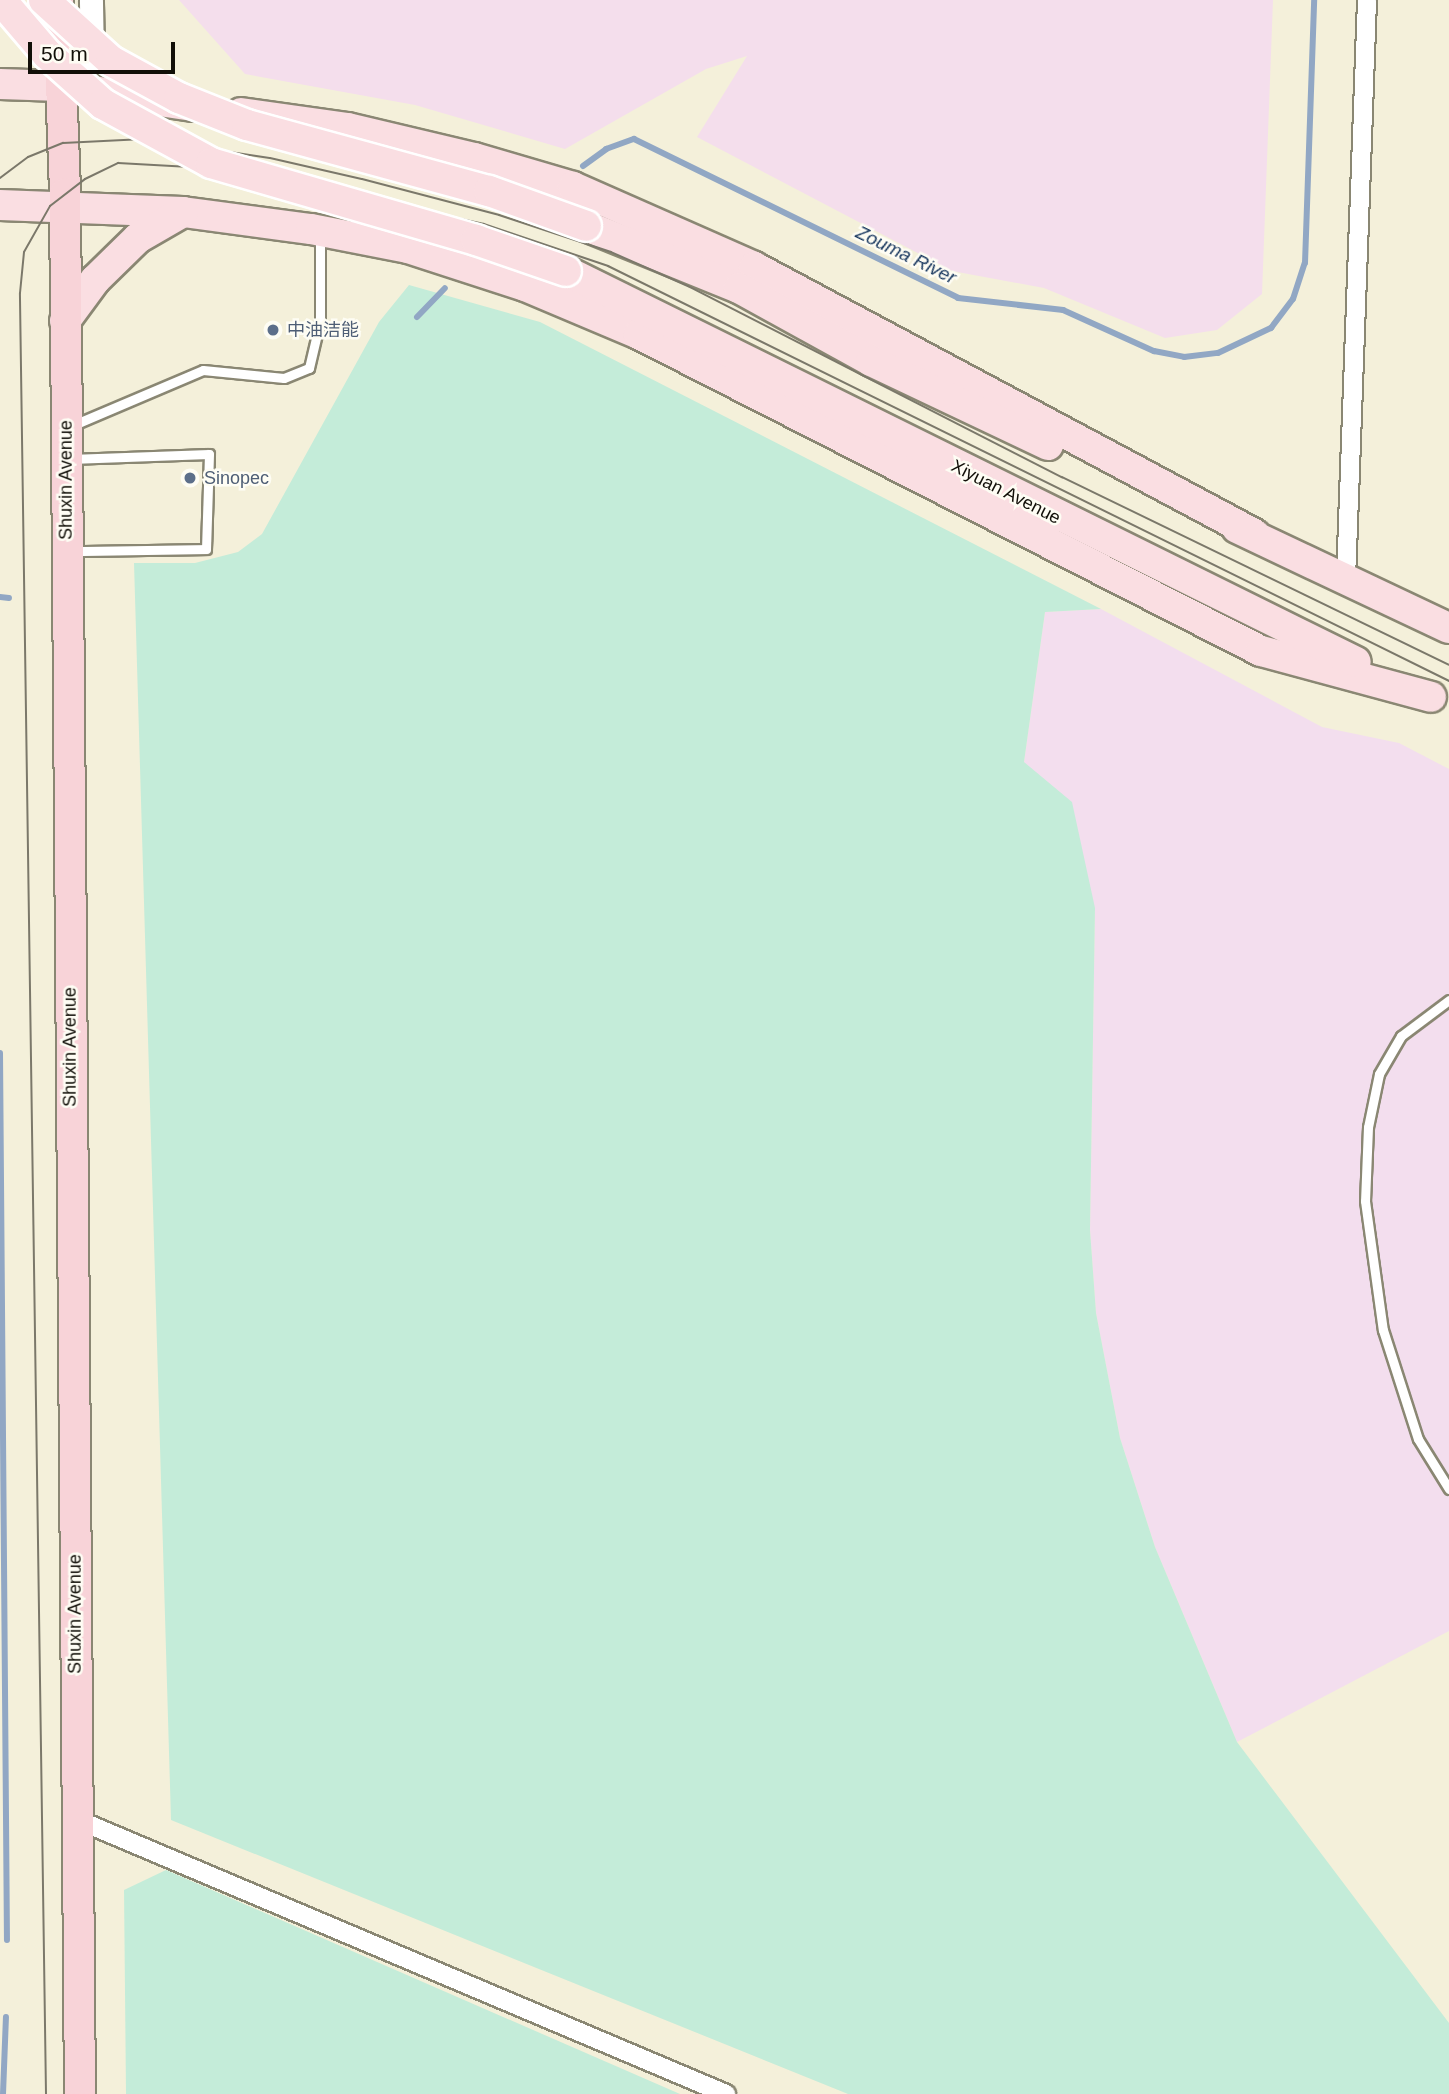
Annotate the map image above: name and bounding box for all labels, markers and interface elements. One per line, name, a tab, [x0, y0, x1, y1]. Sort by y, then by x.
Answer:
scale bar	[32, 28, 178, 72]
text: 50 m	[41, 42, 88, 65]
water label: Zouma River	[852, 221, 960, 289]
place label: 中油洁能	[287, 319, 359, 341]
marker: 中油洁能	[265, 322, 281, 338]
street label: Shuxin Avenue	[55, 420, 77, 540]
street label: Xiyuan Avenue	[947, 455, 1065, 529]
place label: Sinopec	[204, 467, 269, 489]
marker: Sinopec	[182, 470, 198, 486]
street label: Shuxin Avenue	[59, 987, 81, 1107]
street label: Shuxin Avenue	[64, 1554, 86, 1674]

